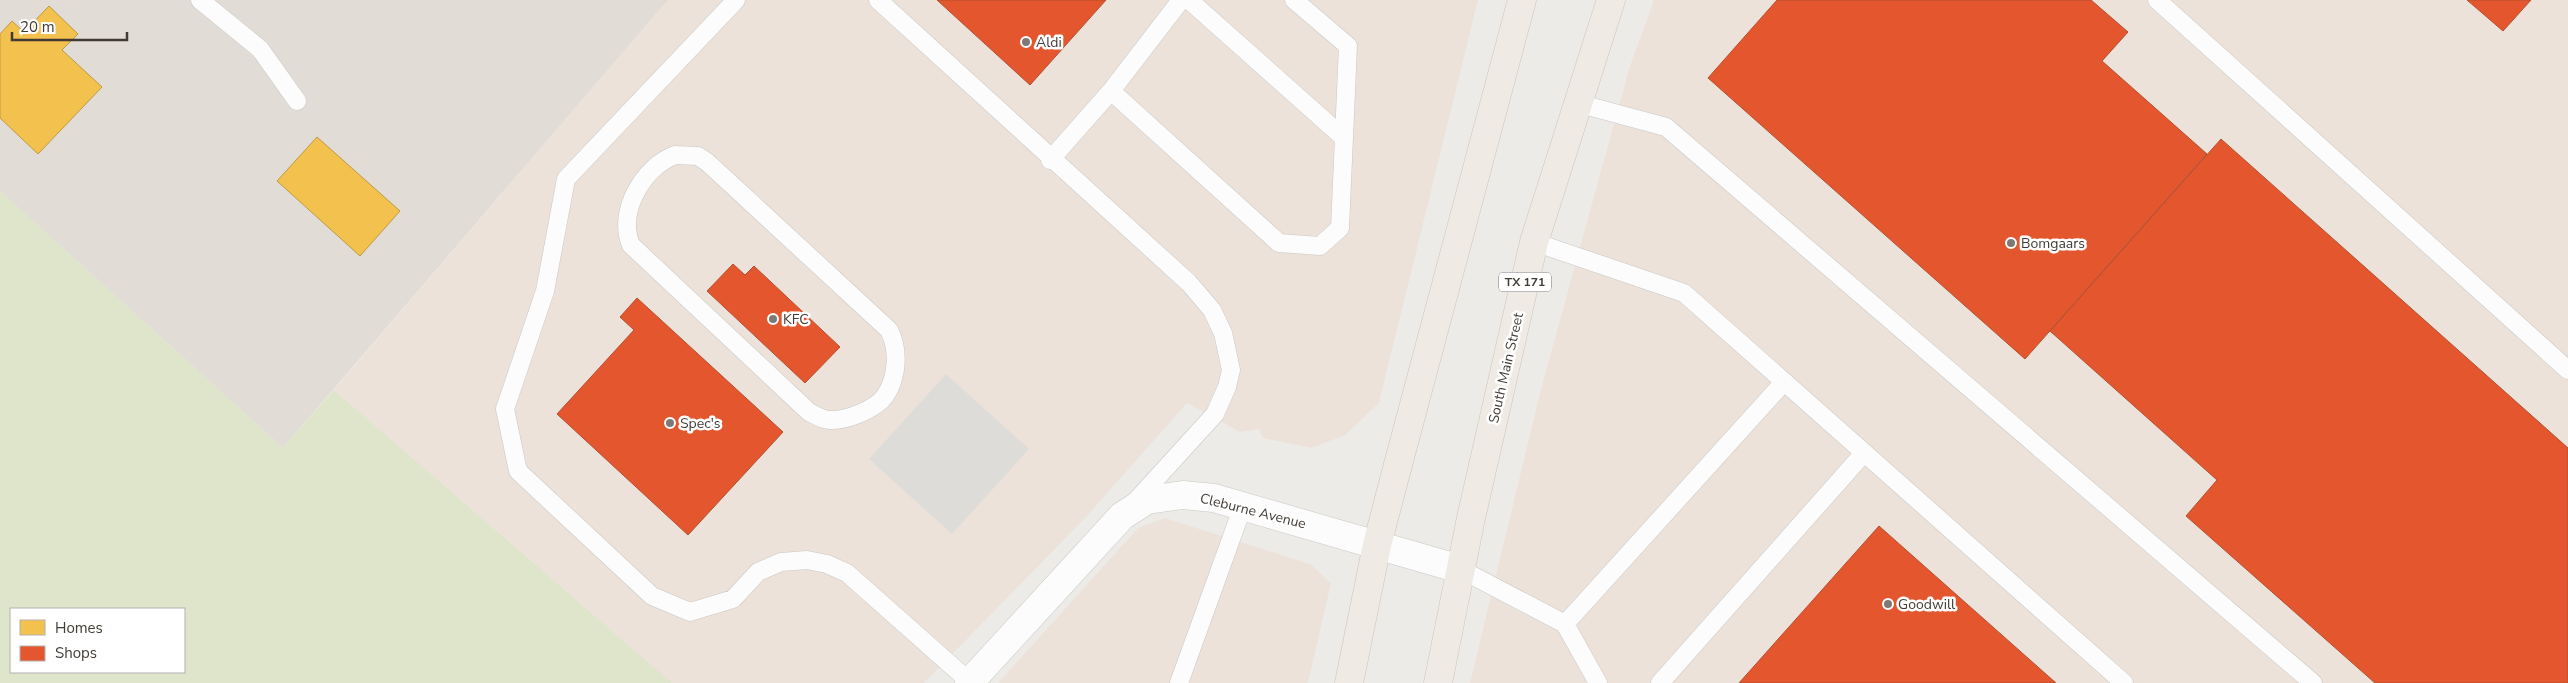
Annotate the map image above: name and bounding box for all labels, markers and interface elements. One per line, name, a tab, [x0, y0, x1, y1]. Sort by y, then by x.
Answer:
scale bar	[12, 10, 128, 42]
text: 20 m	[20, 17, 55, 37]
place label: Aldi	[1036, 33, 1062, 52]
marker: Aldi	[1020, 36, 1032, 48]
place label: Bomgaars	[2021, 234, 2085, 253]
marker: Bomgaars	[2005, 237, 2017, 249]
road number: TX 171	[1499, 272, 1551, 292]
place label: KFC	[783, 310, 809, 329]
street label: South Main Street	[1484, 311, 1528, 425]
marker: KFC	[767, 313, 779, 325]
place label: Spec's	[680, 414, 721, 433]
marker: Spec's	[664, 417, 676, 429]
street label: Cleburne Avenue	[1198, 489, 1308, 533]
place label: Goodwill	[1898, 595, 1956, 614]
marker: Goodwill	[1882, 598, 1894, 610]
legend	[10, 608, 185, 673]
text: Homes	[55, 618, 103, 638]
text: Shops	[55, 643, 97, 663]

